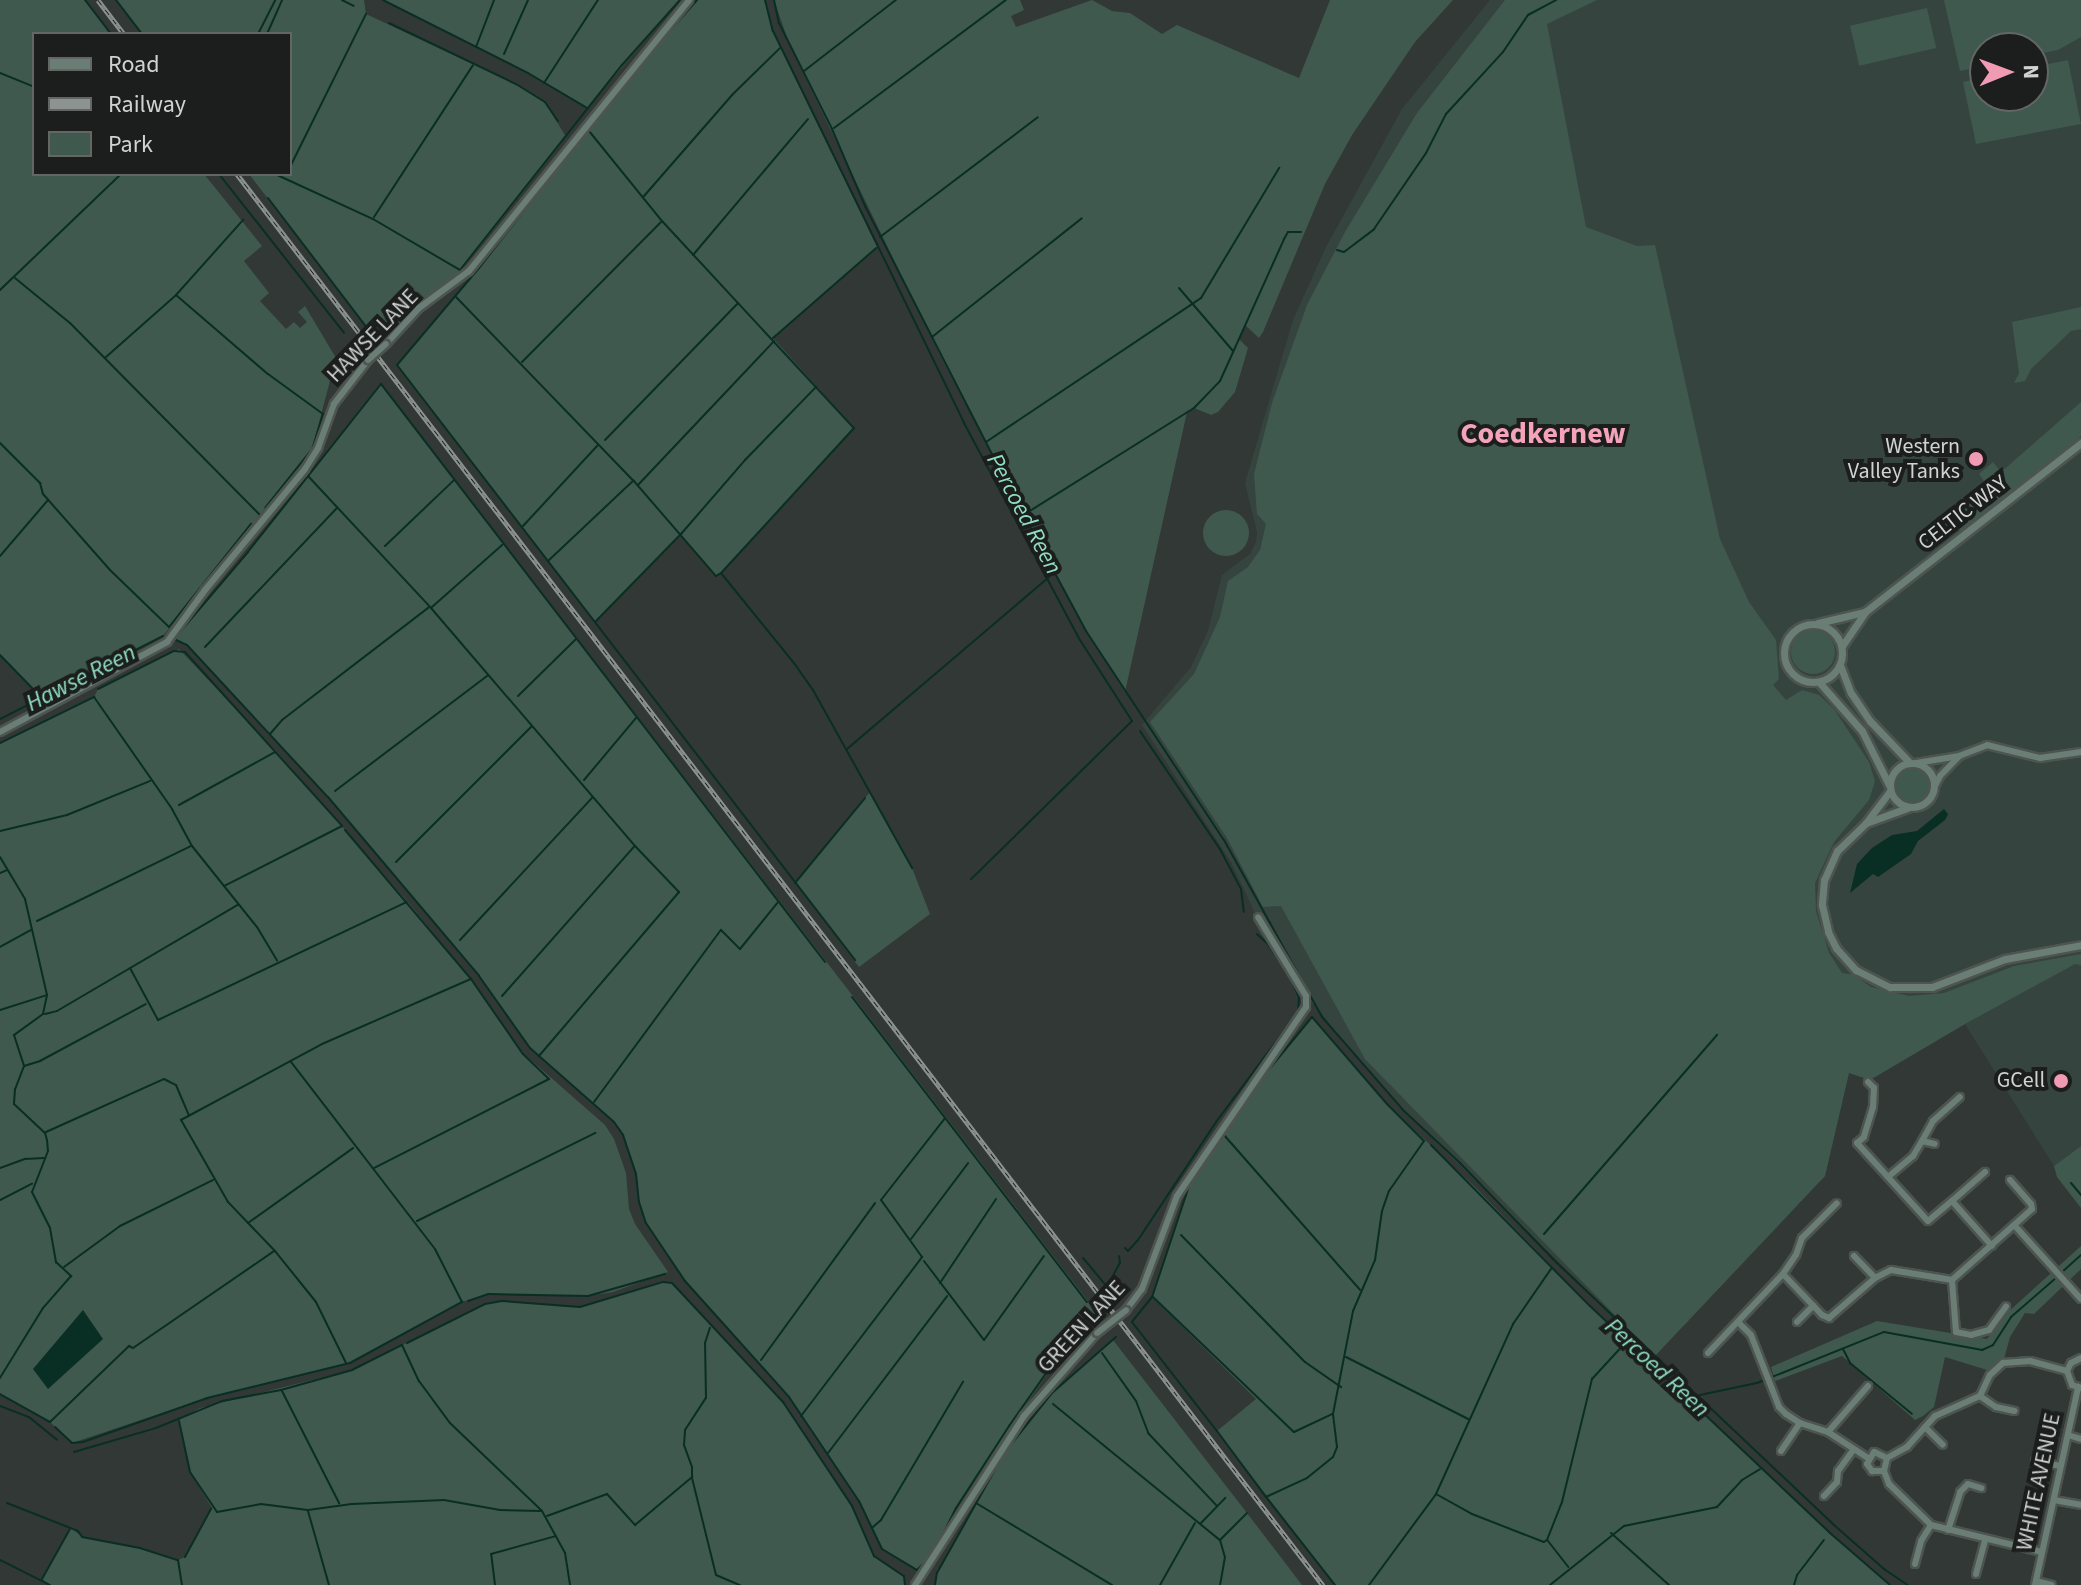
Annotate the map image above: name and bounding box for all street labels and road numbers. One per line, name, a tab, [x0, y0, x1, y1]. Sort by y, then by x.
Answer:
street label: HAWSE LANE	[322, 284, 424, 388]
street label: CELTIC WAY	[1913, 470, 2013, 556]
street label: GREEN LANE	[1033, 1275, 1131, 1379]
street label: WHITE AVENUE	[2012, 1411, 2066, 1553]

